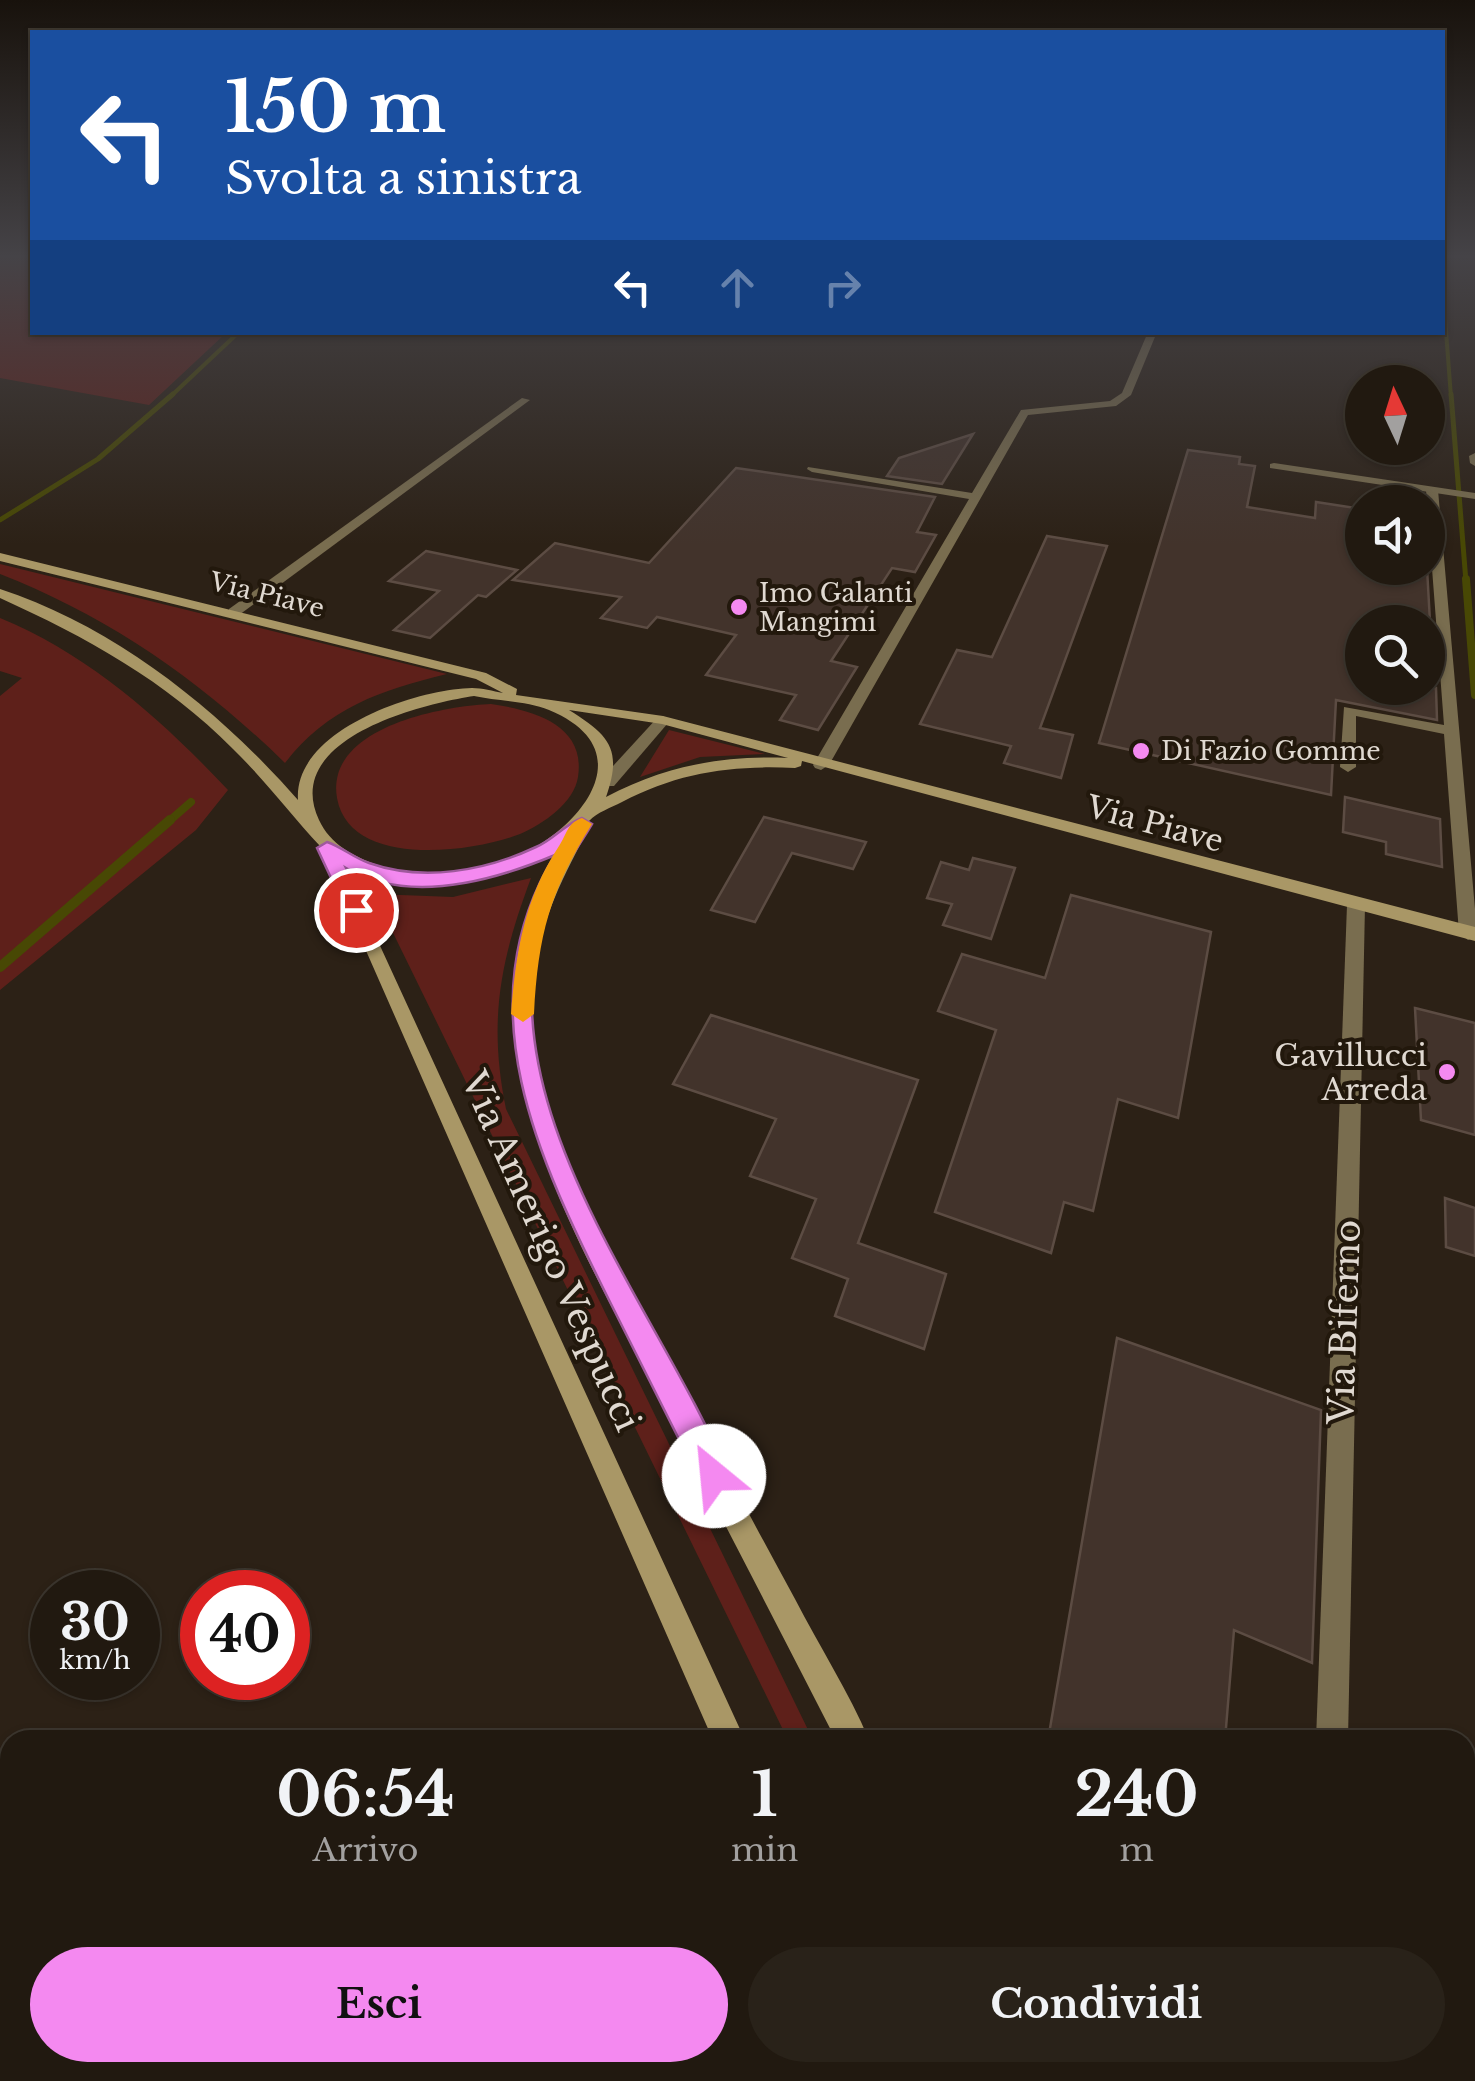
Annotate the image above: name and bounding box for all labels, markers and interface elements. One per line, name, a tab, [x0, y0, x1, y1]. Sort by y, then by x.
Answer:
text: 150 m	[225, 64, 446, 151]
icon: left	[60, 70, 190, 200]
text: Svolta a sinistra	[225, 150, 581, 206]
icon: left	[605, 260, 660, 315]
icon: ahead	[710, 260, 765, 315]
icon: right	[815, 260, 870, 315]
north arrow	[1345, 365, 1445, 465]
map controls	[1345, 365, 1445, 705]
button: sound	[1345, 485, 1445, 585]
street label: Via Piave	[206, 566, 327, 624]
place label: Imo Galanti Mangimi	[759, 578, 913, 638]
marker: Imo Galanti Mangimi	[728, 596, 750, 618]
button: search	[1345, 605, 1445, 705]
place label: Di Fazio Gomme	[1161, 736, 1381, 767]
marker: Di Fazio Gomme	[1130, 740, 1152, 762]
street label: Via Piave	[1082, 788, 1227, 860]
pin	[314, 868, 399, 953]
icon: arrive	[329, 883, 384, 938]
place label: Gavillucci Arreda	[1274, 1037, 1427, 1108]
marker: Gavillucci Arreda	[1436, 1061, 1458, 1083]
street label: Via Amerigo Vespucci	[452, 1063, 650, 1438]
street label: Via Biferno	[1319, 1219, 1369, 1426]
position arrow	[662, 1424, 766, 1528]
speed limit sign: 40	[180, 1570, 310, 1700]
text: 30	[60, 1591, 130, 1654]
text: km/h	[60, 1645, 130, 1676]
text: 06:54	[276, 1758, 455, 1832]
text: 1	[751, 1758, 778, 1832]
text: 240	[1074, 1758, 1199, 1832]
text: Arrivo	[313, 1830, 418, 1870]
text: min	[731, 1830, 798, 1870]
text: m	[1119, 1830, 1154, 1870]
button: Esci	[30, 1947, 728, 2062]
button: Condividi	[748, 1947, 1445, 2062]

